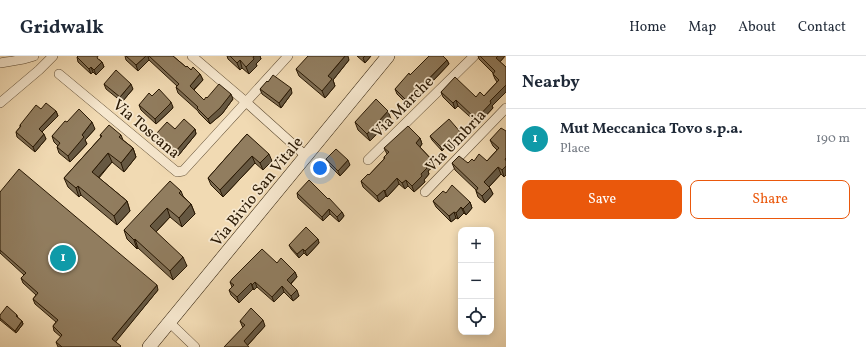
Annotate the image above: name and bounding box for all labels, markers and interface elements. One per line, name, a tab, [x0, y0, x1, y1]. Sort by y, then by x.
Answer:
text: Gridwalk	[20, 15, 104, 41]
text: Home	[629, 18, 666, 37]
text: Map	[688, 18, 716, 37]
text: About	[738, 18, 776, 37]
text: Contact	[798, 18, 846, 37]
street label: Via Marche	[367, 71, 439, 143]
text: Nearby	[522, 71, 580, 94]
street label: Via Toscana	[107, 95, 184, 164]
street label: Via Umbria	[421, 105, 492, 178]
text: Mut Meccanica Tovo s.p.a.	[560, 119, 743, 140]
text: 1	[532, 130, 538, 148]
text: 190 m	[816, 130, 850, 148]
street label: Via Bivio San Vitale	[206, 133, 309, 252]
text: Place	[560, 140, 590, 158]
your location	[310, 158, 330, 178]
button: Save	[522, 180, 682, 219]
button: Share	[690, 180, 850, 219]
map controls	[458, 227, 494, 335]
button: +	[458, 227, 494, 263]
pin: 1	[50, 243, 76, 273]
button: −	[458, 263, 494, 299]
button: locate	[458, 299, 494, 335]

